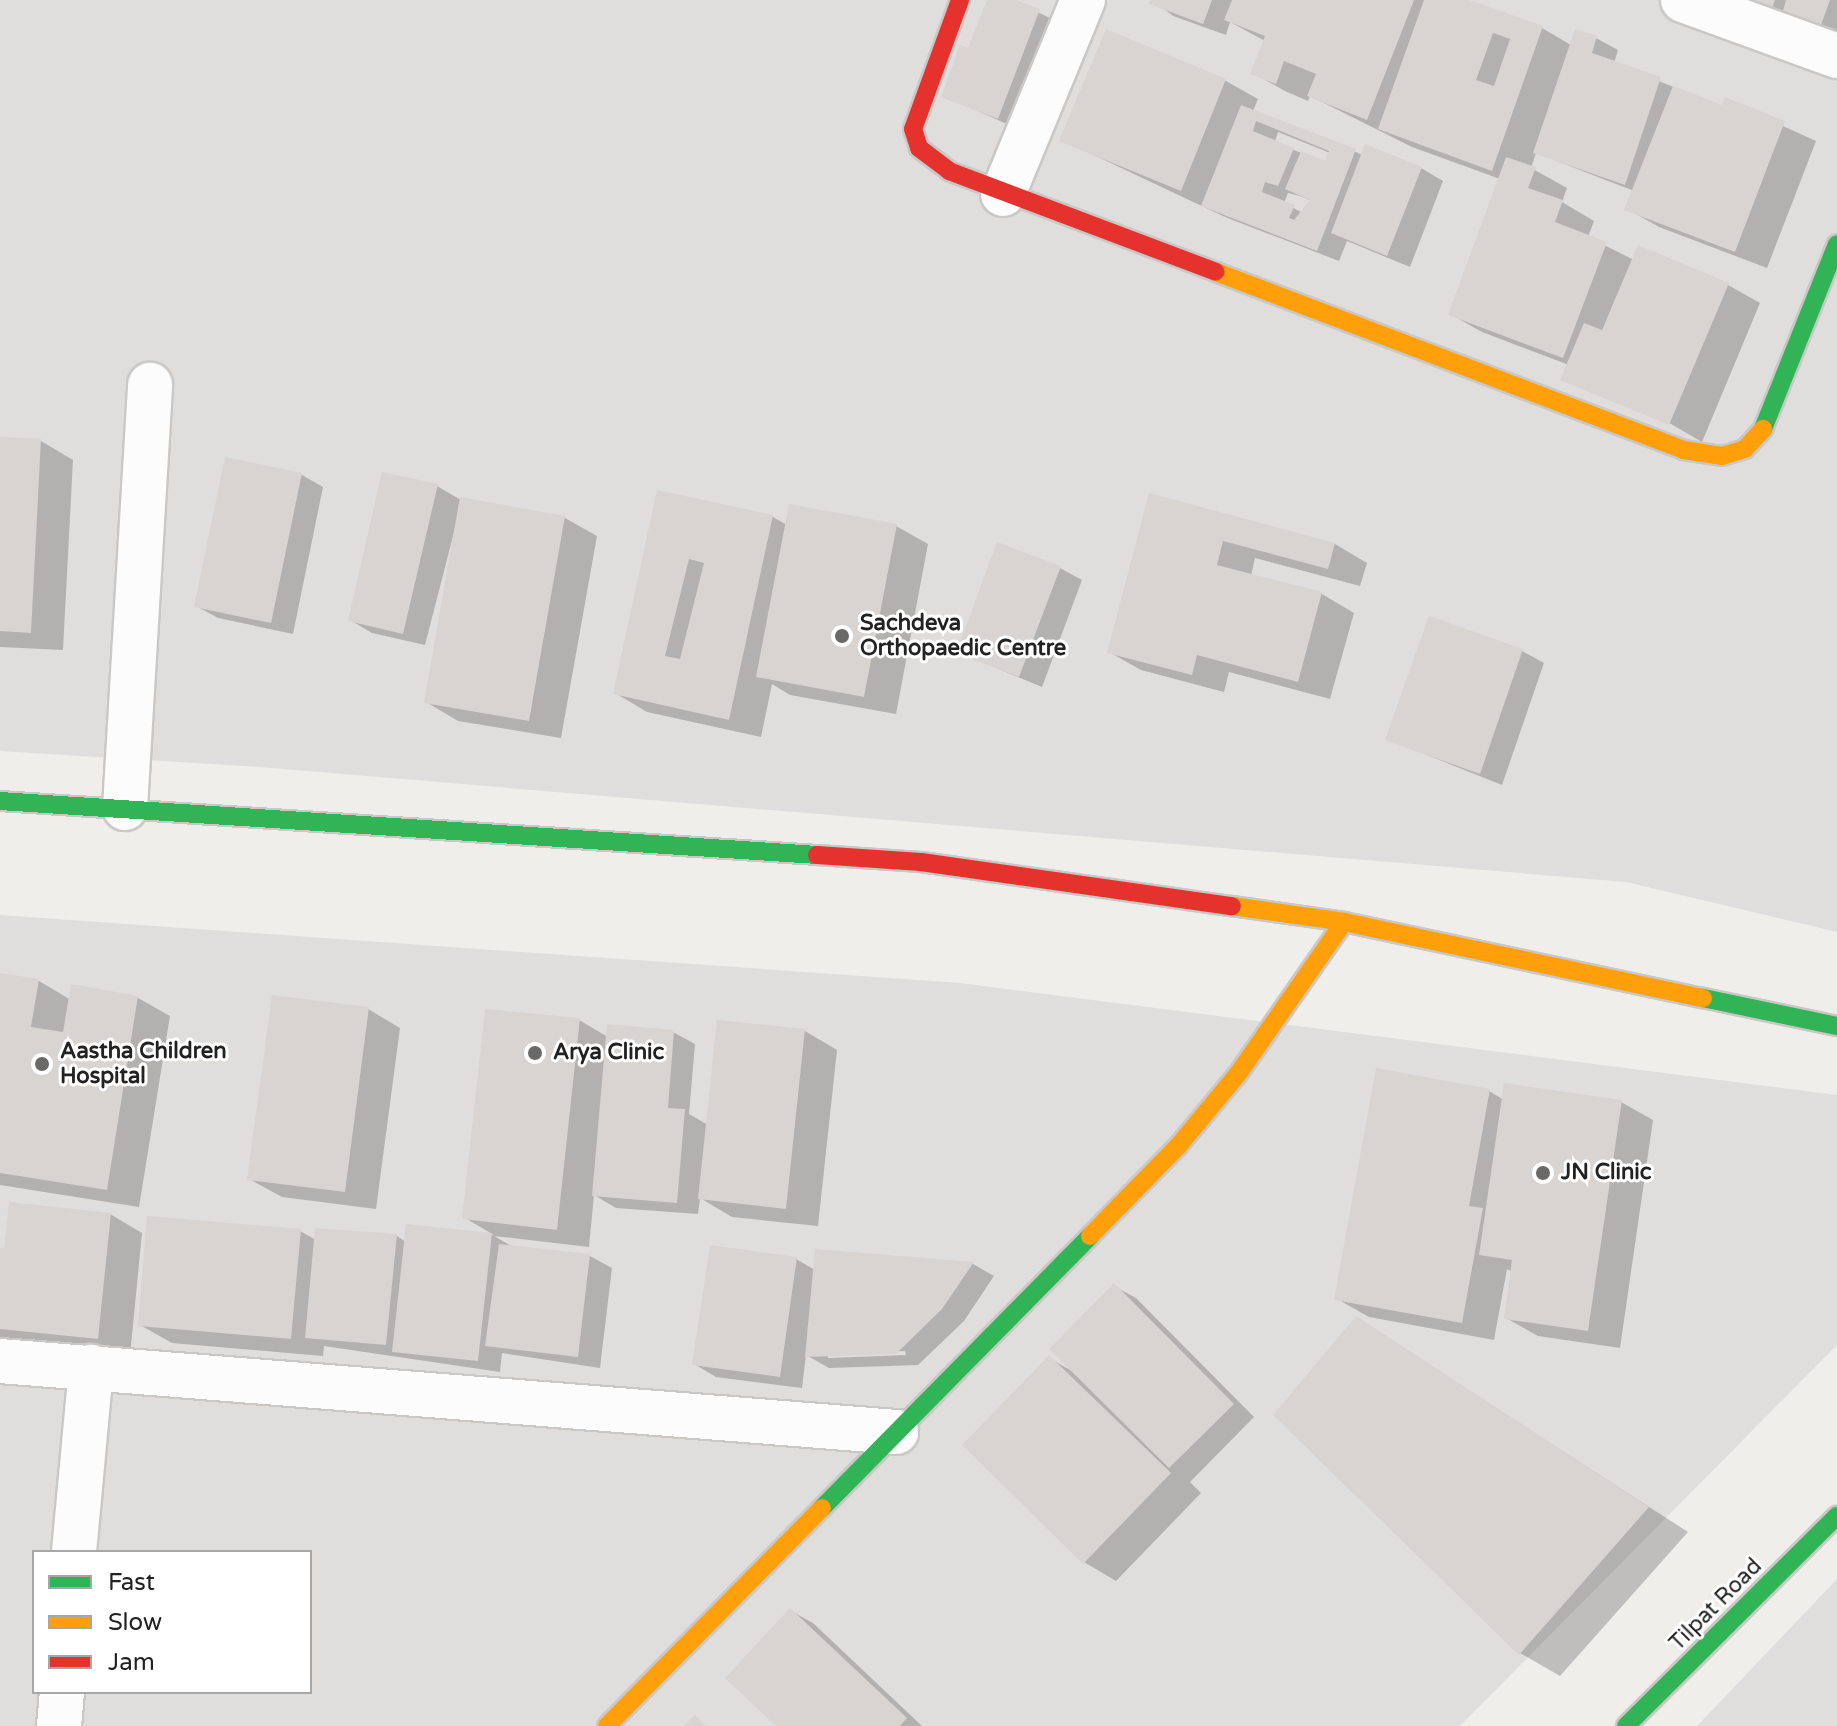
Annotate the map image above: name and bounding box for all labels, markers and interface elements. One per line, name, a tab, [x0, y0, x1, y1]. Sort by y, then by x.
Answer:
place label: Sachdeva Orthopaedic Centre	[860, 610, 1066, 662]
marker: Sachdeva Orthopaedic Centre	[831, 625, 853, 647]
place label: Aastha Children Hospital	[60, 1038, 227, 1090]
place label: Arya Clinic	[553, 1040, 664, 1066]
marker: Arya Clinic	[524, 1042, 546, 1064]
marker: Aastha Children Hospital	[31, 1053, 53, 1075]
place label: JN Clinic	[1561, 1160, 1651, 1186]
marker: JN Clinic	[1532, 1162, 1554, 1184]
legend	[32, 1550, 312, 1694]
street label: Tilpat Road	[1664, 1553, 1768, 1657]
text: Fast	[108, 1568, 155, 1597]
text: Slow	[108, 1608, 162, 1637]
text: Jam	[108, 1648, 155, 1677]

